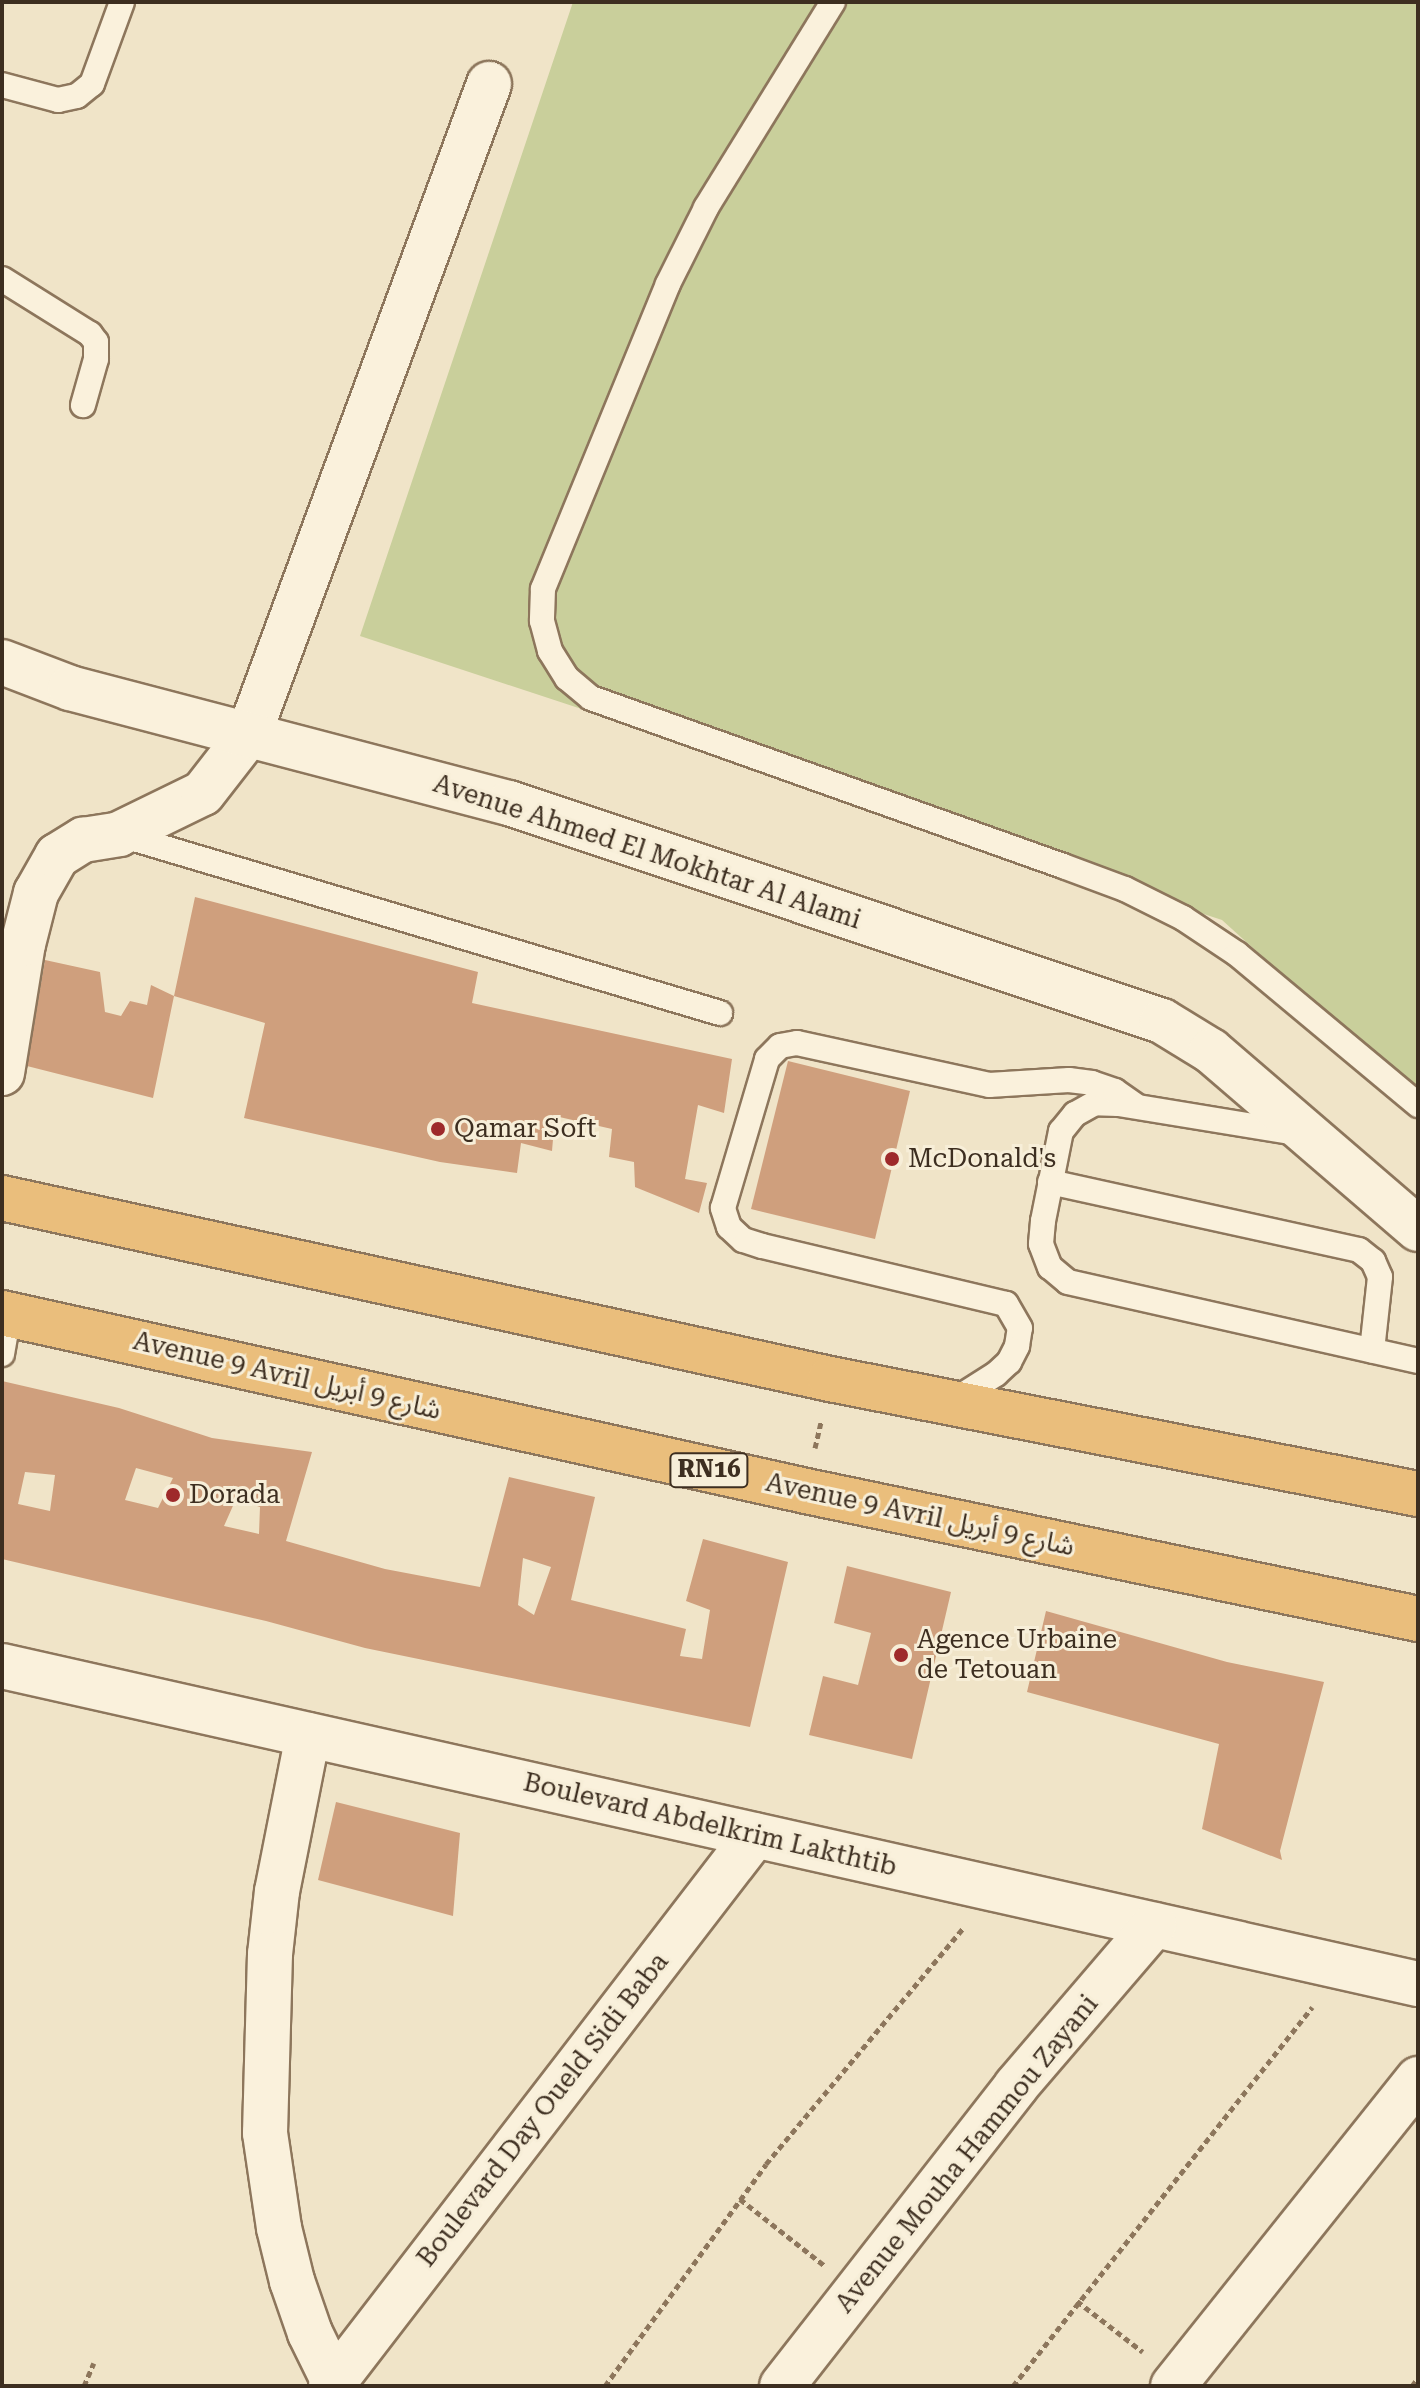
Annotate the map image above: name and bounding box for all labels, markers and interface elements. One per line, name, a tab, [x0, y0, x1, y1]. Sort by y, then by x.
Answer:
street label: Avenue Ahmed El Mokhtar Al Alami	[429, 768, 865, 936]
place label: Qamar Soft	[454, 1113, 596, 1145]
marker: Qamar Soft	[429, 1120, 447, 1138]
place label: McDonald's	[908, 1143, 1056, 1175]
marker: McDonald's	[883, 1150, 901, 1168]
street label: Avenue 9 Avril شارع 9 أبريل	[130, 1325, 444, 1427]
road number: RN16	[669, 1450, 749, 1490]
street label: Avenue 9 Avril شارع 9 أبريل	[763, 1467, 1077, 1563]
place label: Dorada	[189, 1479, 280, 1511]
marker: Dorada	[164, 1486, 182, 1504]
place label: Agence Urbaine de Tetouan	[917, 1624, 1117, 1686]
marker: Agence Urbaine de Tetouan	[892, 1646, 910, 1664]
street label: Boulevard Abdelkrim Lakthtib	[520, 1767, 900, 1883]
street label: Boulevard Day Oueld Sidi Baba	[411, 1947, 675, 2273]
street label: Avenue Mouha Hammou Zayani	[829, 1989, 1105, 2319]

